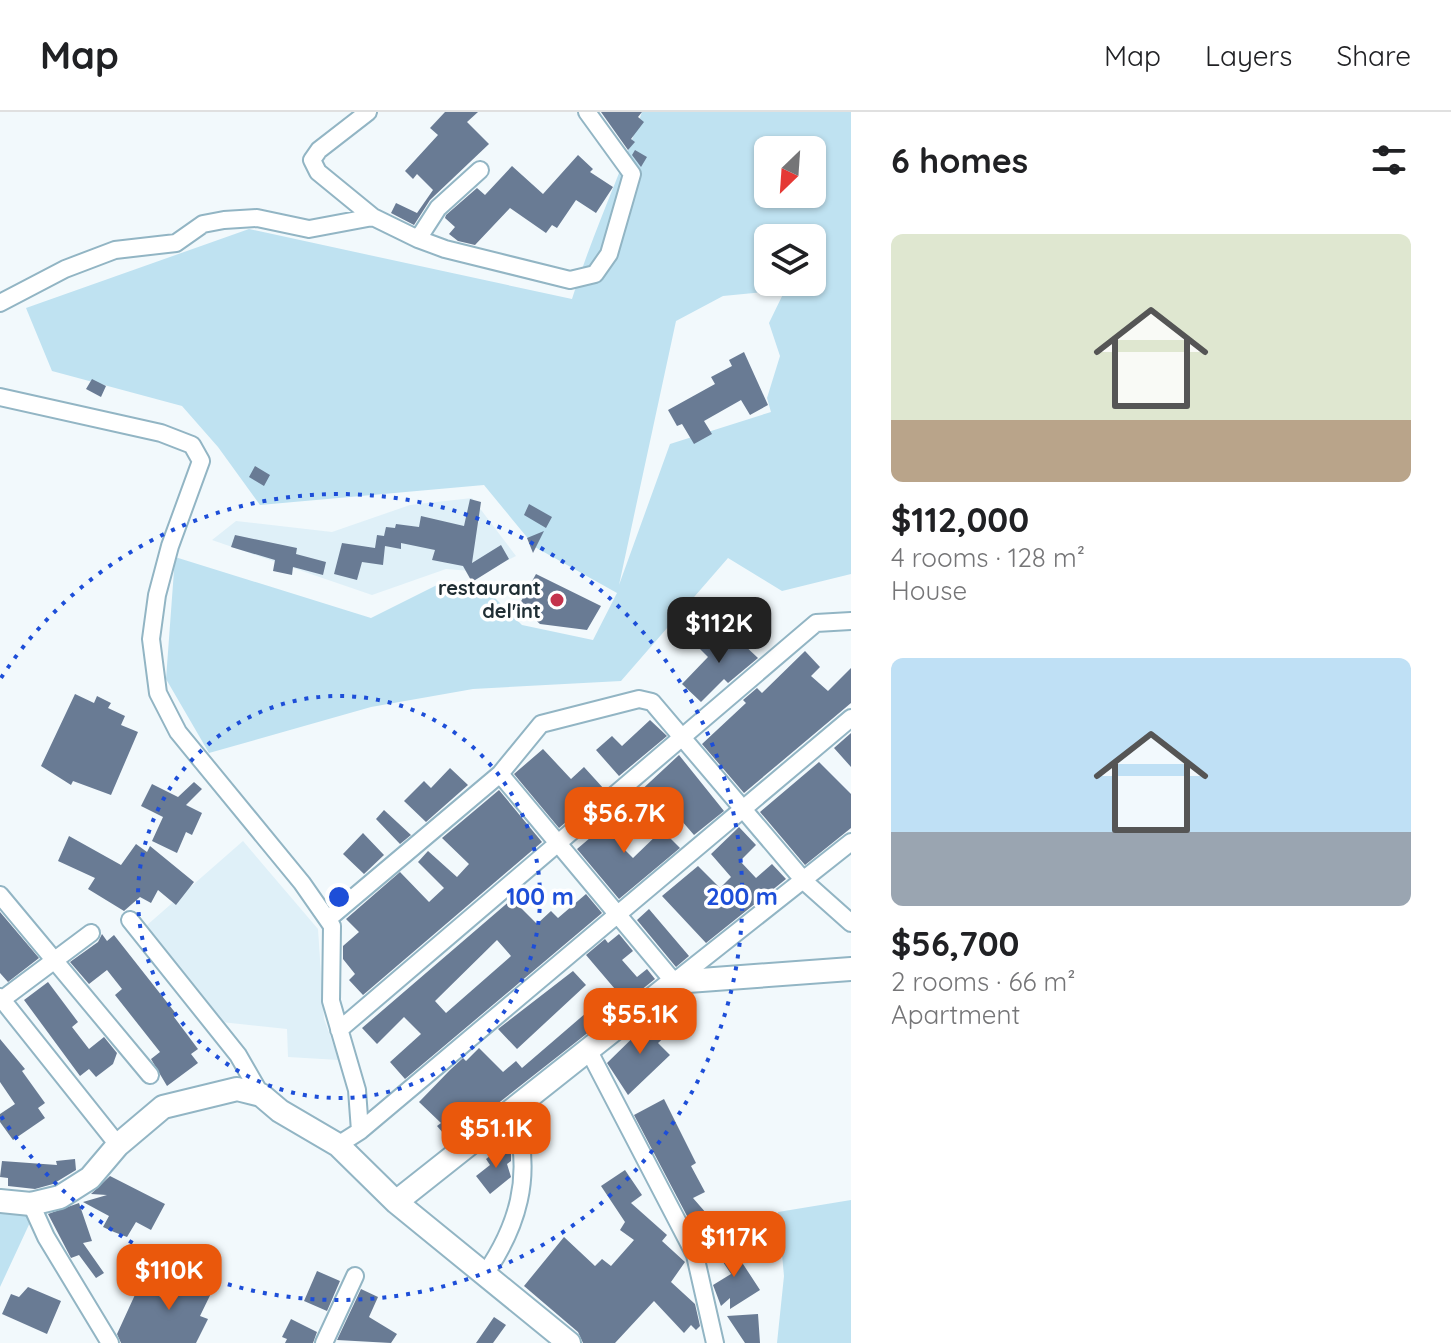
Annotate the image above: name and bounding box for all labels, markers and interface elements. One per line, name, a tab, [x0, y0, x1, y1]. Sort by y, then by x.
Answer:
text: Map	[40, 31, 119, 79]
text: Map	[1104, 38, 1161, 73]
text: Layers	[1205, 38, 1292, 73]
text: Share	[1336, 38, 1411, 73]
north arrow	[754, 136, 826, 208]
map controls	[754, 136, 826, 296]
icon: filters	[1367, 138, 1411, 182]
text: 6 homes	[891, 139, 1028, 182]
button: layers	[754, 224, 826, 296]
icon: home	[1079, 286, 1223, 430]
text: $112,000	[891, 498, 1029, 541]
text: 4 rooms · 128 m²	[891, 541, 1085, 574]
text: House	[891, 574, 967, 607]
place label: restaurant del'int	[438, 575, 541, 623]
marker: restaurant del'int	[548, 591, 566, 609]
pin: $112K	[663, 597, 775, 665]
text: $112K	[685, 606, 753, 639]
icon: home	[1079, 710, 1223, 854]
pin: $56.7K	[559, 787, 689, 855]
text: $56.7K	[583, 796, 665, 829]
text: 100 m	[506, 881, 574, 911]
text: 200 m	[706, 881, 778, 911]
centre of rings	[325, 883, 353, 911]
text: $56,700	[891, 922, 1019, 965]
text: 2 rooms · 66 m²	[891, 965, 1076, 998]
pin: $55.1K	[575, 988, 705, 1056]
text: $55.1K	[602, 997, 678, 1030]
text: Apartment	[891, 998, 1020, 1031]
pin: $51.1K	[431, 1102, 561, 1170]
text: $51.1K	[460, 1111, 532, 1144]
pin: $117K	[678, 1211, 790, 1279]
text: $117K	[700, 1220, 768, 1253]
pin: $110K	[113, 1244, 225, 1312]
text: $110K	[135, 1253, 203, 1286]

